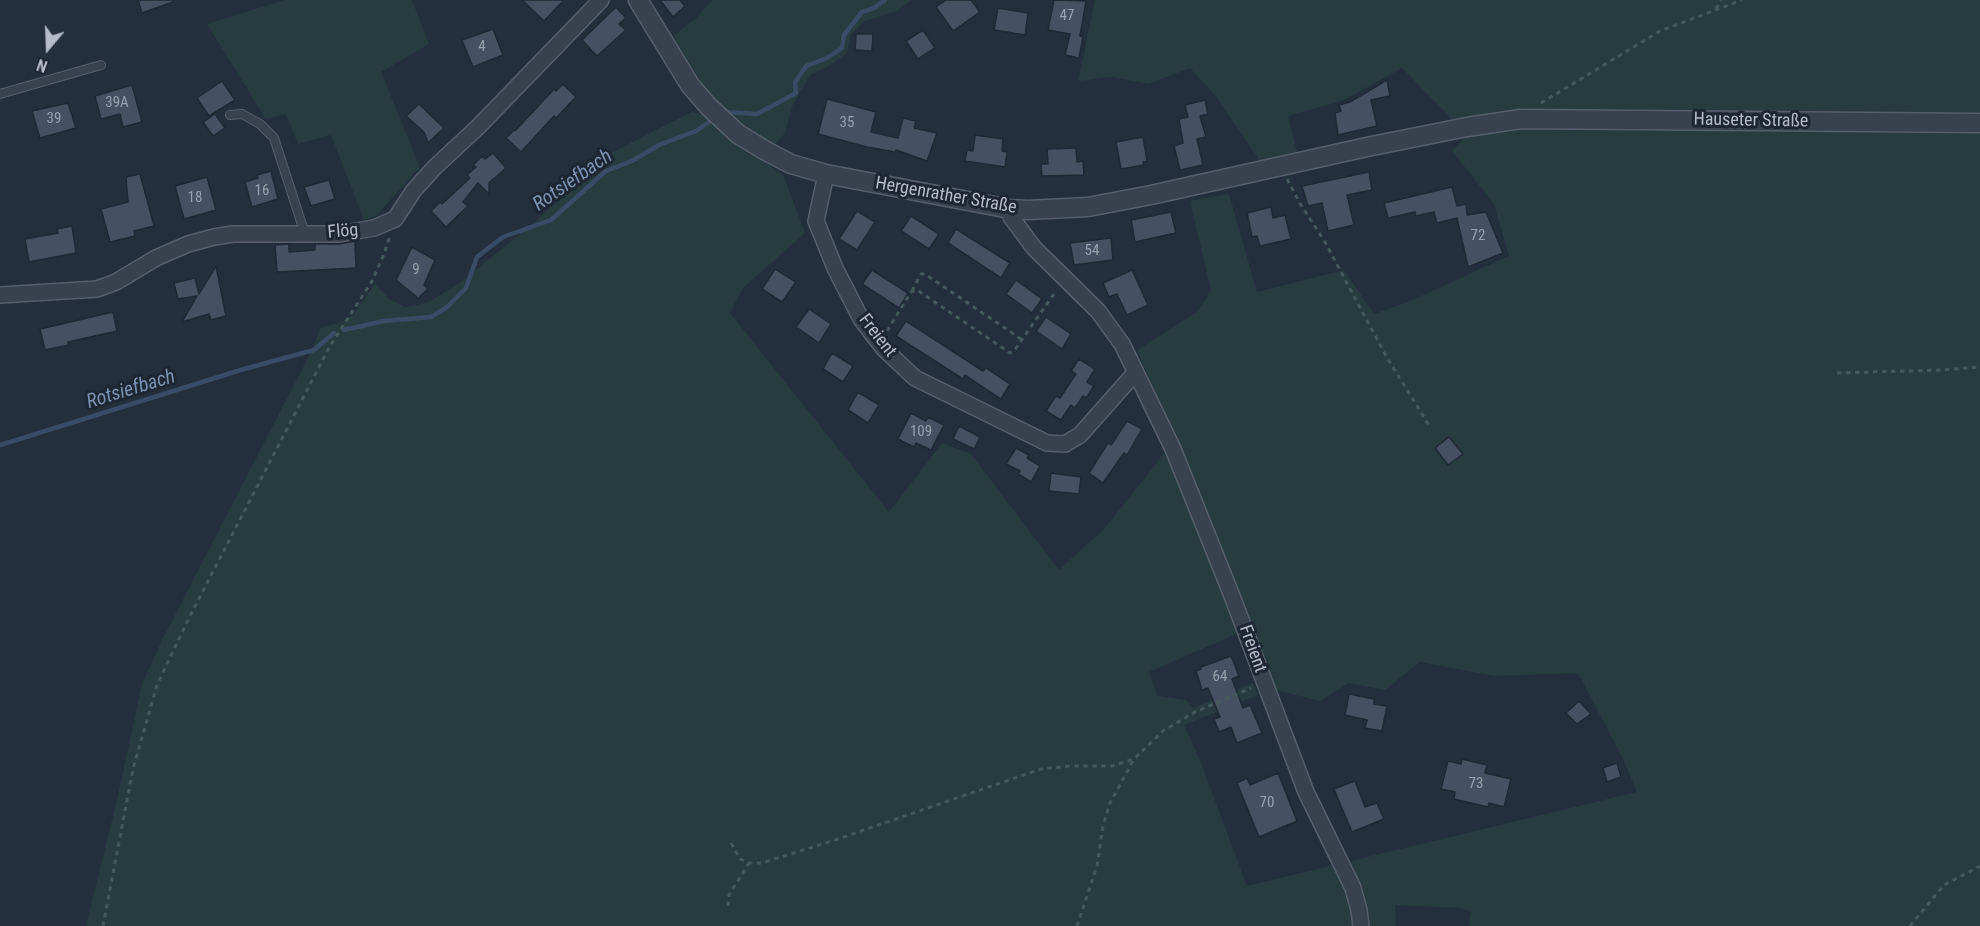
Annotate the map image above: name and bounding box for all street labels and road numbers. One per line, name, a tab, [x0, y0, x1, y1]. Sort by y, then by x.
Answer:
street label: Hauseter Straße	[1693, 109, 1809, 133]
street label: Hergenrather Straße	[874, 173, 1018, 219]
street label: Flög	[327, 220, 359, 244]
street label: Freient	[853, 310, 901, 362]
street label: Freient	[1234, 622, 1270, 676]

